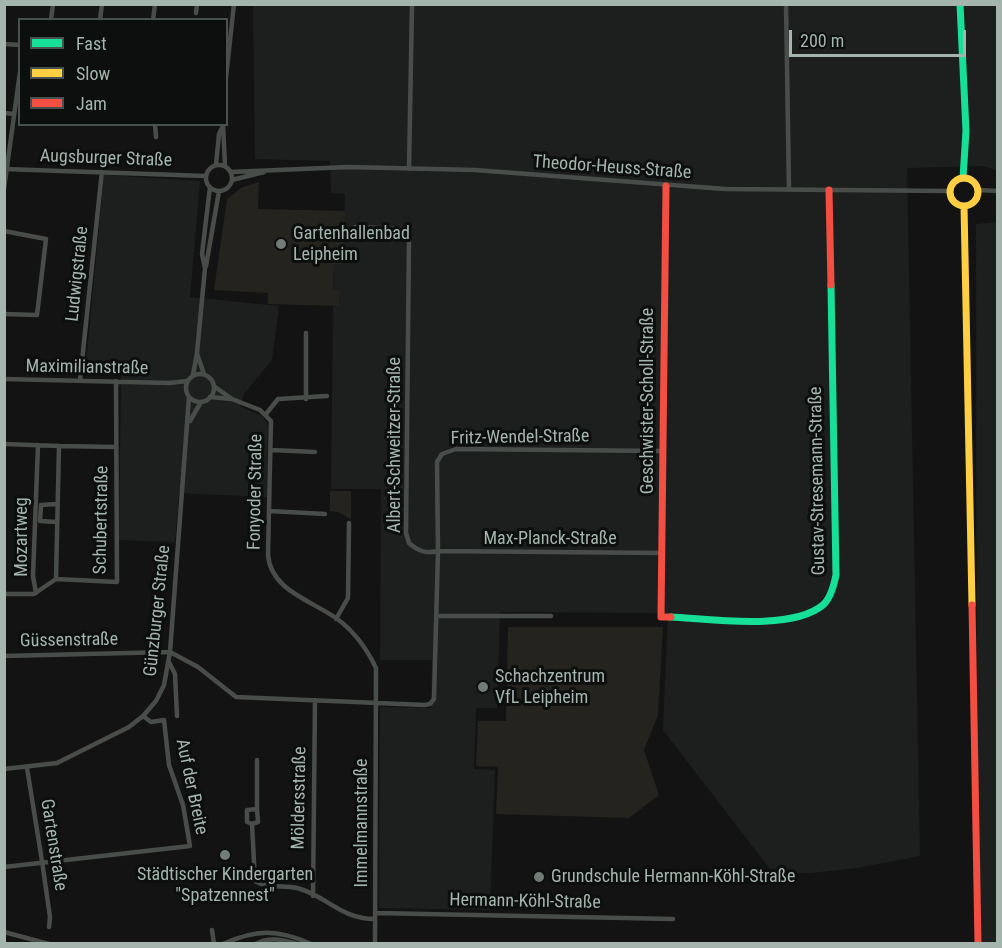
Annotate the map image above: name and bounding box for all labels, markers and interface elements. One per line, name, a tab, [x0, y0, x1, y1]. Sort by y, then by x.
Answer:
legend	[18, 18, 228, 126]
scale bar	[792, 18, 969, 56]
text: 200 m	[800, 30, 844, 51]
text: Fast	[76, 33, 107, 54]
text: Slow	[76, 63, 110, 84]
text: Jam	[76, 93, 107, 114]
street label: Augsburger Straße	[40, 146, 172, 172]
street label: Theodor-Heuss-Straße	[532, 152, 692, 184]
place label: Gartenhallenbad Leipheim	[293, 223, 410, 266]
street label: Ludwigstraße	[62, 225, 94, 323]
marker: Gartenhallenbad Leipheim	[274, 237, 288, 251]
street label: Geschwister-Scholl-Straße	[637, 308, 659, 494]
street label: Maximilianstraße	[25, 356, 149, 380]
street label: Albert-Schweitzer-Straße	[384, 357, 406, 533]
street label: Gustav-Stresemann-Straße	[806, 386, 830, 576]
street label: Fritz-Wendel-Straße	[451, 426, 589, 450]
street label: Fonyoder Straße	[244, 434, 268, 550]
street label: Schubertstraße	[90, 465, 114, 575]
street label: Mozartweg	[11, 497, 33, 577]
street label: Max-Planck-Straße	[483, 528, 617, 550]
street label: Günzburger Straße	[140, 544, 176, 678]
street label: Güssenstraße	[20, 629, 118, 653]
place label: Schachzentrum VfL Leipheim	[495, 666, 605, 708]
marker: Schachzentrum VfL Leipheim	[476, 680, 490, 694]
street label: Auf der Breite	[170, 737, 212, 837]
street label: Möldersstraße	[288, 746, 312, 850]
street label: Immelmannstraße	[351, 759, 373, 887]
street label: Gartenstraße	[35, 797, 71, 893]
marker: Städtischer Kindergarten "Spatzennest"	[218, 848, 232, 862]
place label: Städtischer Kindergarten "Spatzennest"	[137, 864, 313, 906]
place label: Grundschule Hermann-Köhl-Straße	[551, 866, 795, 888]
marker: Grundschule Hermann-Köhl-Straße	[532, 870, 546, 884]
street label: Hermann-Köhl-Straße	[449, 890, 601, 914]

